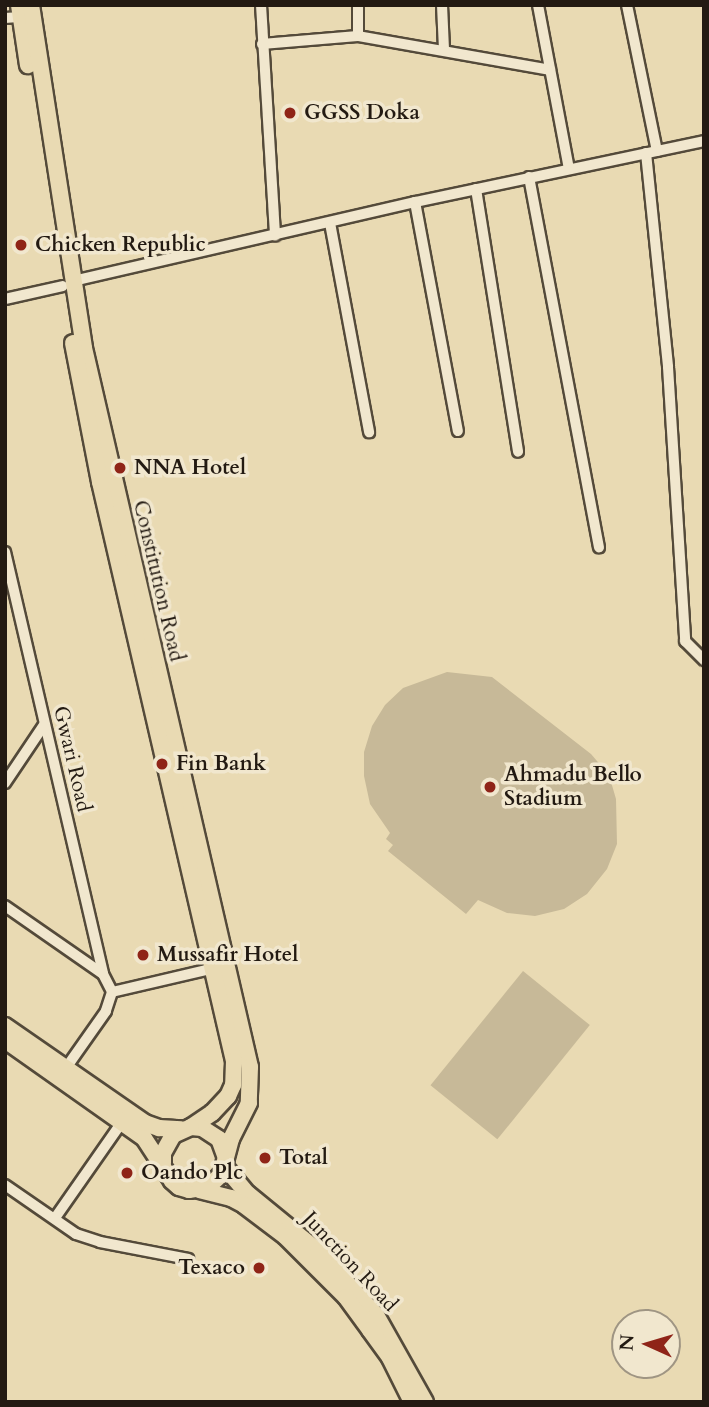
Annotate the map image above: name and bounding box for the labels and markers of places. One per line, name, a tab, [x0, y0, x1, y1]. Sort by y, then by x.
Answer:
place label: GGSS Doka	[304, 100, 420, 126]
marker: GGSS Doka	[282, 105, 298, 121]
place label: Chicken Republic	[35, 232, 206, 258]
marker: Chicken Republic	[13, 237, 29, 253]
place label: NNA Hotel	[134, 455, 246, 481]
marker: NNA Hotel	[112, 460, 128, 476]
place label: Fin Bank	[176, 751, 266, 777]
marker: Fin Bank	[154, 756, 170, 772]
place label: Ahmadu Bello Stadium	[504, 762, 642, 812]
marker: Ahmadu Bello Stadium	[482, 779, 498, 795]
place label: Mussafir Hotel	[157, 942, 298, 968]
marker: Mussafir Hotel	[135, 947, 151, 963]
place label: Total	[279, 1145, 328, 1171]
marker: Total	[257, 1150, 273, 1166]
place label: Oando Plc	[141, 1160, 243, 1186]
marker: Oando Plc	[119, 1165, 135, 1181]
place label: Texaco	[178, 1255, 245, 1281]
marker: Texaco	[251, 1260, 267, 1276]

